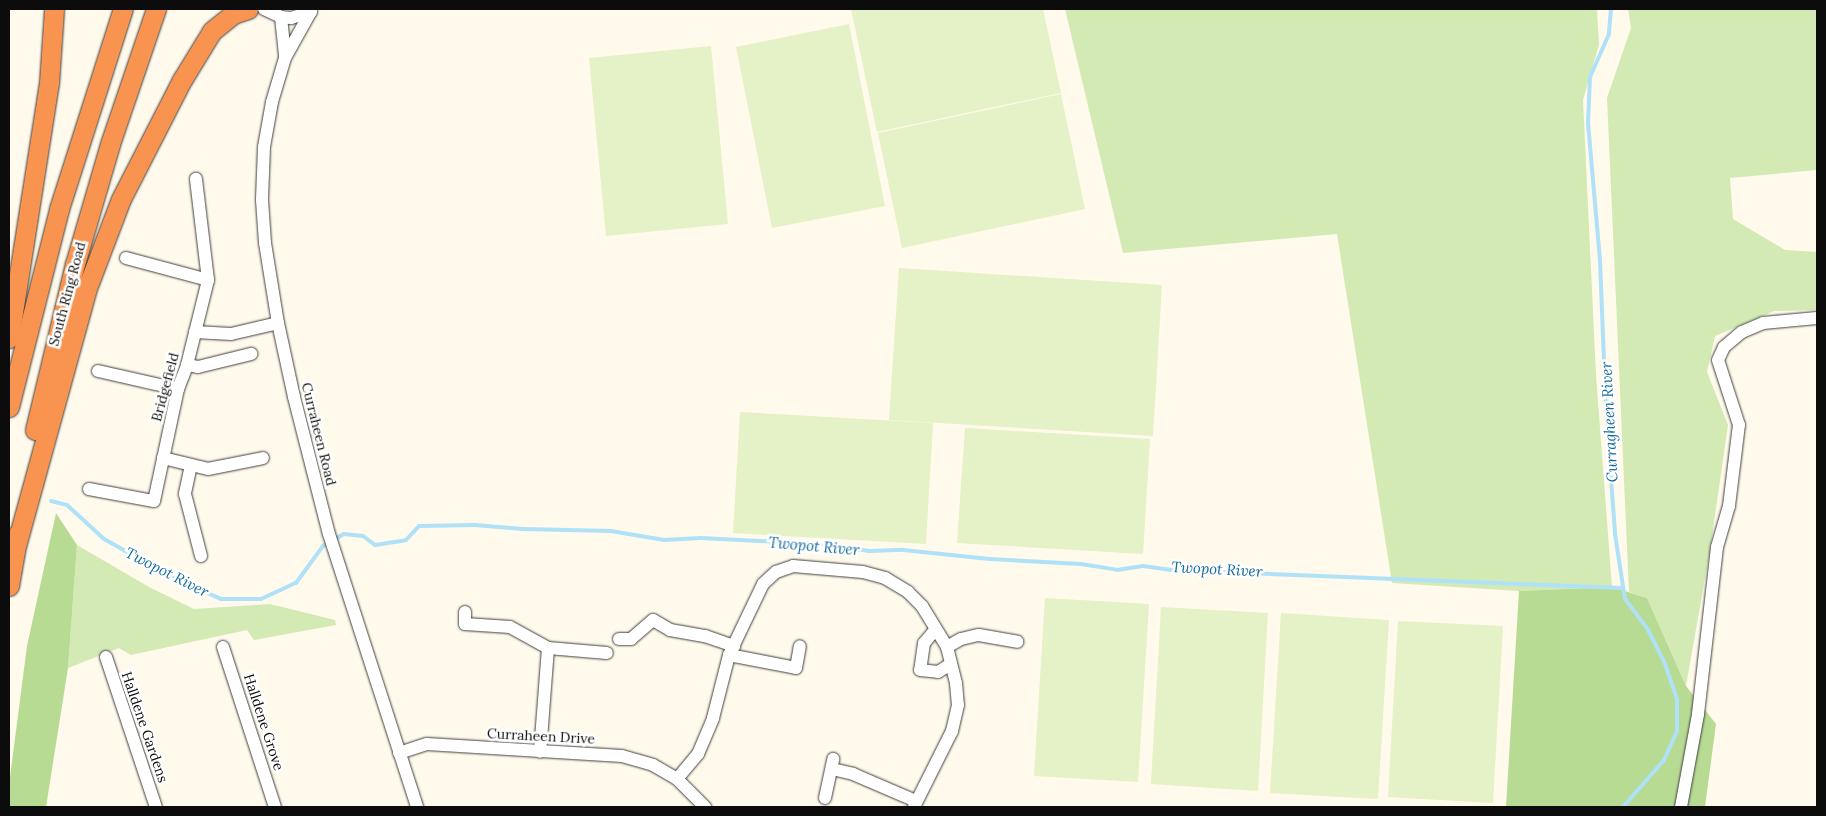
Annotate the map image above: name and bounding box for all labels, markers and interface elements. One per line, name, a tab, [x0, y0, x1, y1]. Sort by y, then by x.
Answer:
street label: South Ring Road	[45, 240, 89, 348]
street label: Bridgefield	[148, 351, 182, 423]
water label: Curragheen River	[1597, 361, 1621, 483]
street label: Curraheen Road	[298, 381, 340, 487]
water label: Twopot River	[768, 533, 860, 559]
water label: Twopot River	[122, 543, 212, 601]
water label: Twopot River	[1171, 558, 1263, 580]
street label: Halldene Gardens	[118, 669, 172, 785]
street label: Halldene Grove	[240, 672, 288, 772]
street label: Curraheen Drive	[487, 725, 595, 747]

